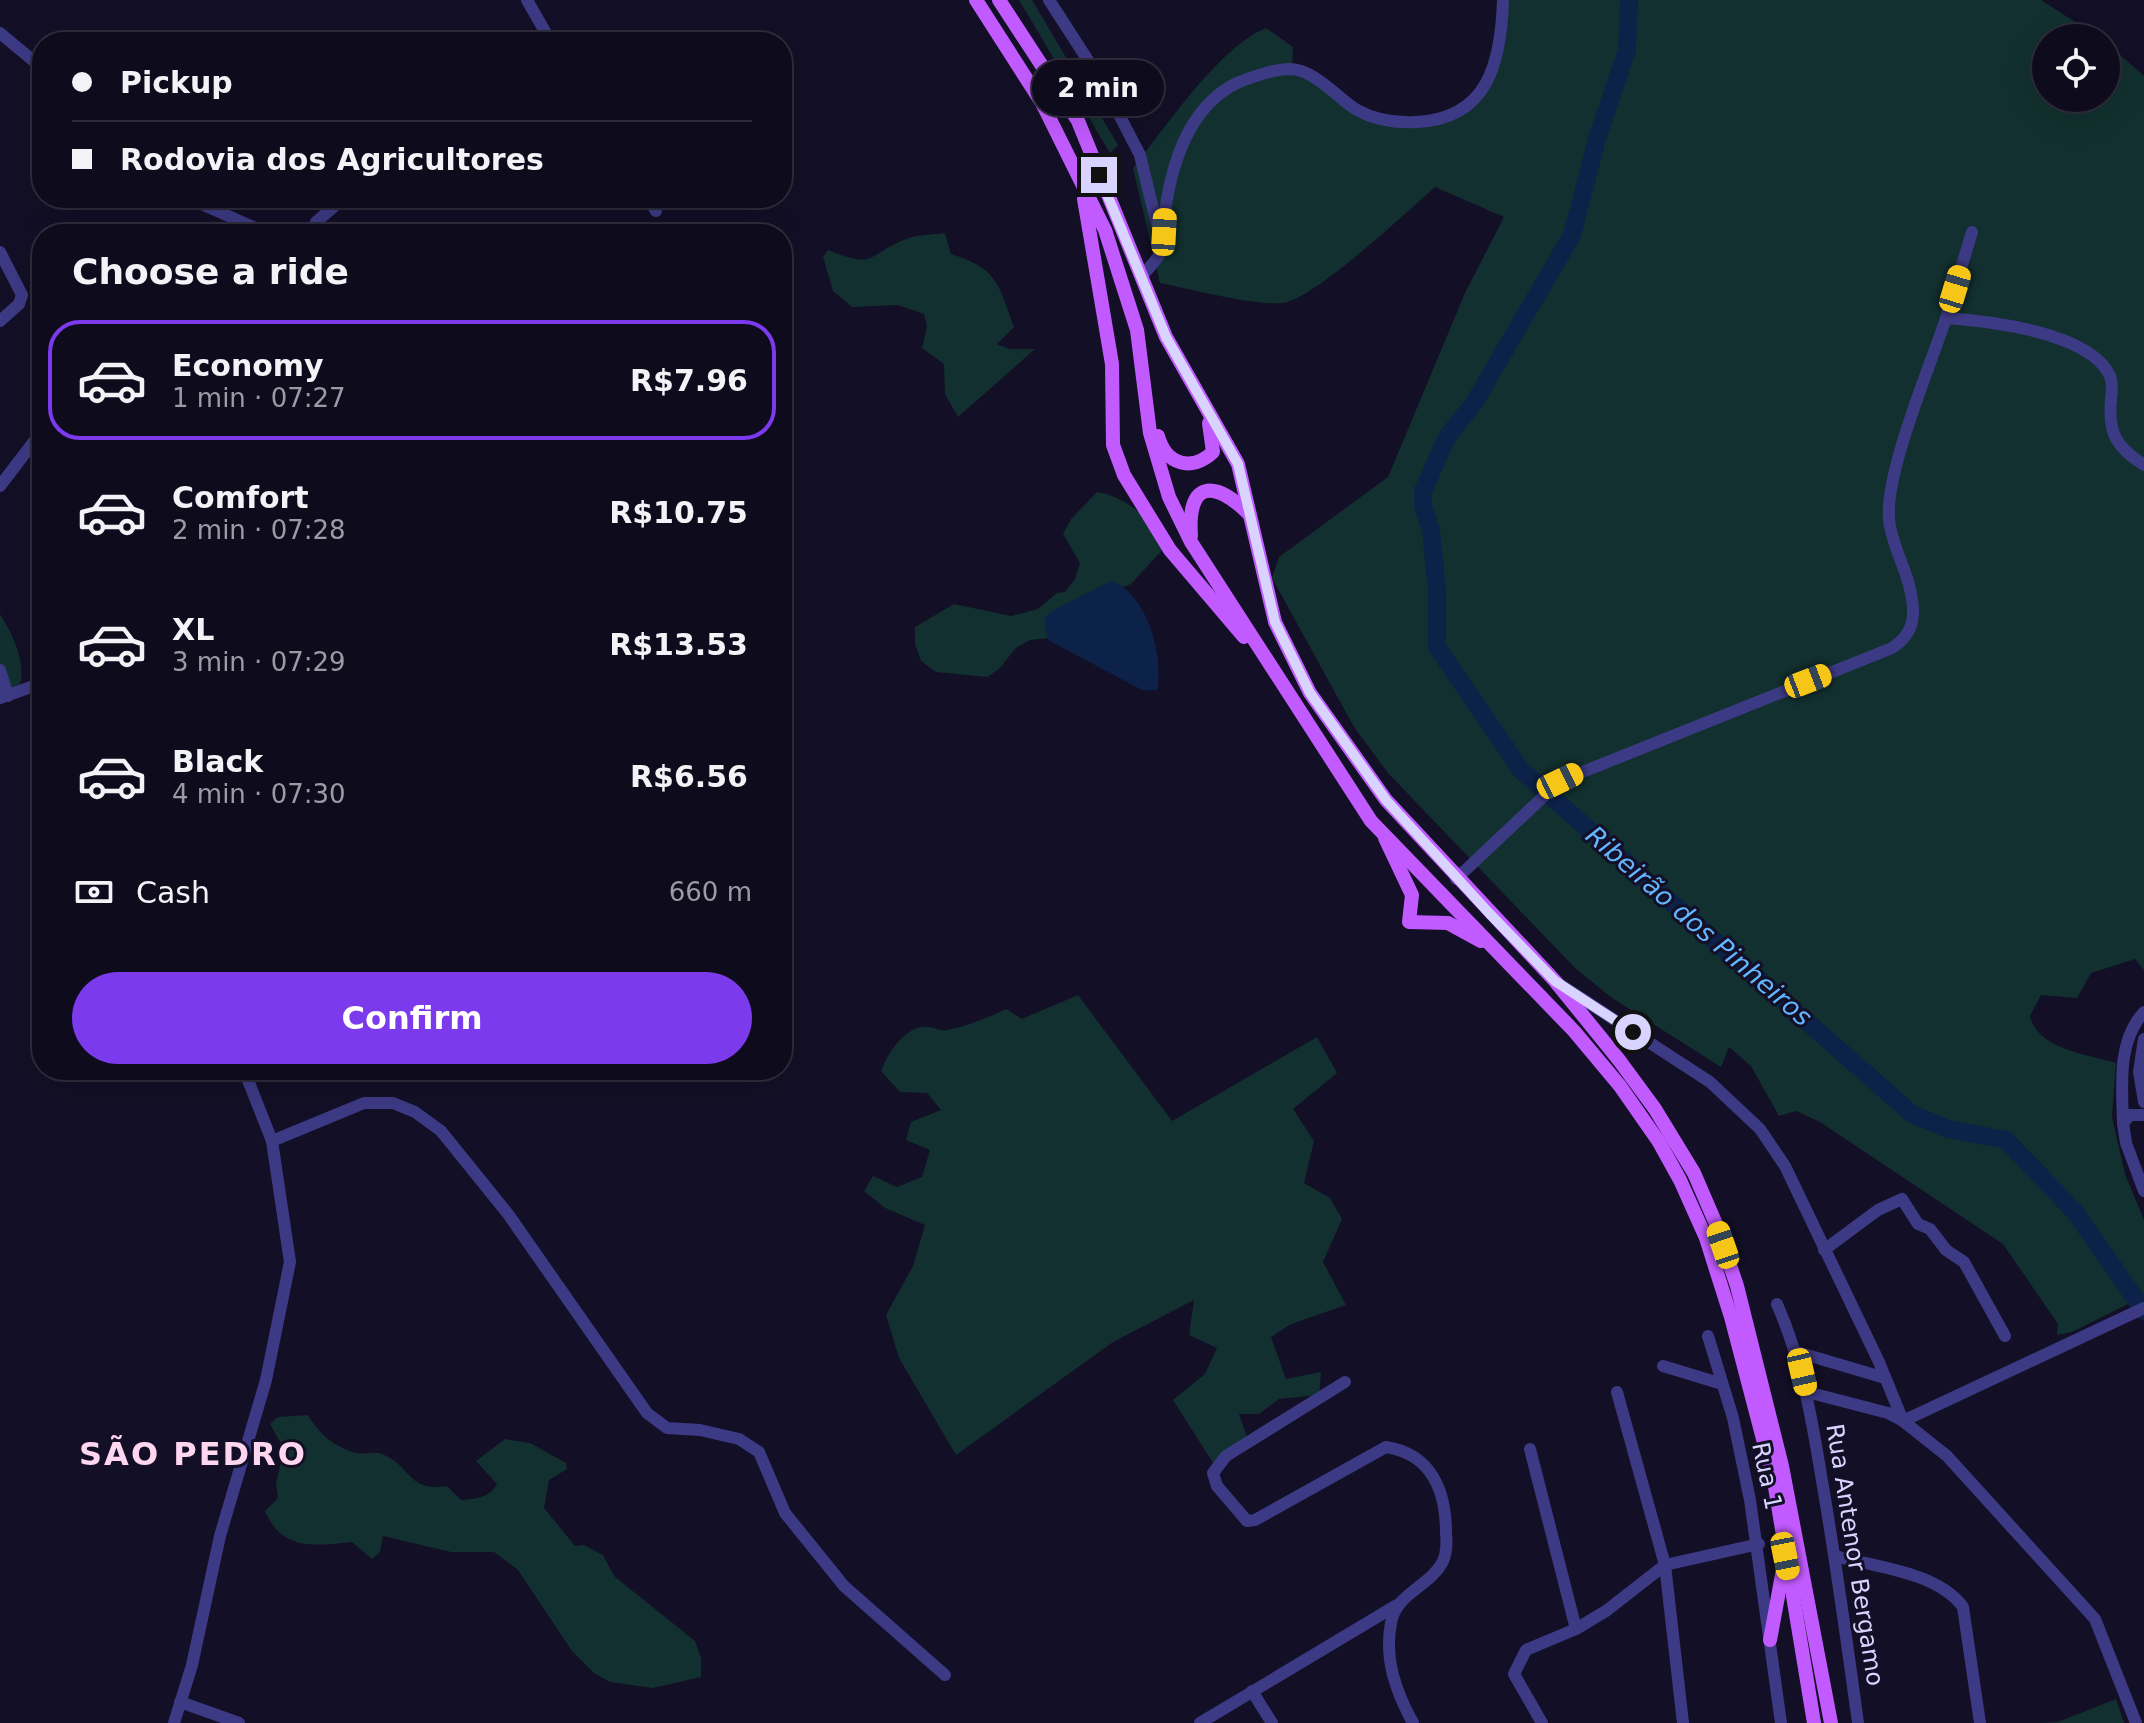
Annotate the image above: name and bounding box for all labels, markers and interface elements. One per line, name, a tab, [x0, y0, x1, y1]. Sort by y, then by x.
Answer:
map controls	[2032, 24, 2120, 112]
button: locate	[2032, 24, 2120, 112]
callout: 2 min	[1033, 59, 1165, 115]
text: Pickup	[120, 65, 233, 100]
text: 2 min	[1057, 73, 1139, 103]
text: Rodovia dos Agricultores	[120, 142, 544, 177]
route end	[1081, 157, 1117, 193]
car	[1151, 207, 1177, 257]
text: Choose a ride	[72, 251, 349, 292]
car	[1937, 263, 1973, 315]
icon: car	[76, 344, 148, 416]
text: Economy	[172, 348, 324, 383]
text: R$7.96	[630, 363, 748, 398]
text: 1 min · 07:27	[172, 383, 346, 413]
icon: car	[76, 476, 148, 548]
text: Comfort	[172, 480, 309, 515]
text: R$10.75	[609, 495, 748, 530]
text: 2 min · 07:28	[172, 515, 346, 545]
icon: car	[76, 608, 148, 680]
text: XL	[172, 612, 214, 647]
text: R$13.53	[609, 627, 748, 662]
text: 3 min · 07:29	[172, 647, 346, 677]
car	[1781, 661, 1835, 701]
icon: car	[76, 740, 148, 812]
text: Black	[172, 744, 263, 779]
text: R$6.56	[630, 759, 748, 794]
car	[1533, 760, 1587, 802]
text: 4 min · 07:30	[172, 779, 346, 809]
water label: Ribeirão dos Pinheiros	[1580, 820, 1818, 1032]
icon: cash	[72, 870, 116, 914]
text: Cash	[136, 875, 210, 910]
text: 660 m	[669, 877, 752, 907]
button: Confirm	[72, 972, 752, 1064]
route start	[1615, 1014, 1651, 1050]
car	[1704, 1218, 1742, 1272]
car	[1785, 1346, 1819, 1398]
street label: Rua Antenor Bergamo	[1820, 1422, 1890, 1688]
district label: SÃO PEDRO	[79, 1435, 307, 1473]
street label: Rua 1	[1746, 1440, 1788, 1512]
car	[1769, 1530, 1801, 1582]

